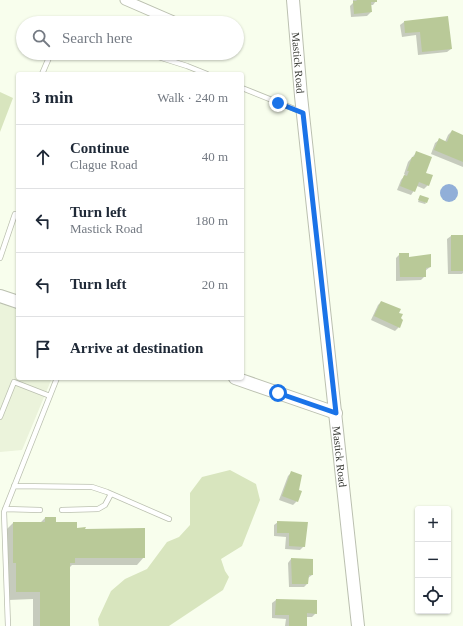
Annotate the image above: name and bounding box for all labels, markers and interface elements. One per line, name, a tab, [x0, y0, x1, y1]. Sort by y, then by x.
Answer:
search box	[16, 16, 244, 60]
icon: search	[30, 27, 52, 49]
text: Search here	[62, 30, 132, 46]
street label: Mastick Road	[290, 32, 307, 94]
text: 3 min	[32, 88, 73, 107]
text: Walk · 240 m	[157, 90, 228, 105]
route end	[269, 94, 287, 112]
text: Continue	[70, 140, 129, 156]
icon: ahead	[32, 146, 54, 168]
text: 40 m	[202, 149, 228, 164]
text: Clague Road	[70, 157, 138, 172]
text: Turn left	[70, 204, 127, 220]
icon: left	[32, 210, 54, 232]
text: 180 m	[195, 213, 228, 228]
text: Mastick Road	[70, 221, 143, 236]
icon: left	[32, 274, 54, 296]
text: Turn left	[70, 276, 127, 292]
text: 20 m	[202, 277, 228, 292]
icon: arrive	[32, 338, 54, 360]
text: Arrive at destination	[70, 340, 203, 356]
route start	[269, 384, 287, 402]
street label: Mastick Road	[331, 425, 349, 488]
map controls	[415, 506, 451, 614]
button: +	[415, 506, 451, 542]
button: −	[415, 542, 451, 578]
button: locate	[415, 578, 451, 614]

